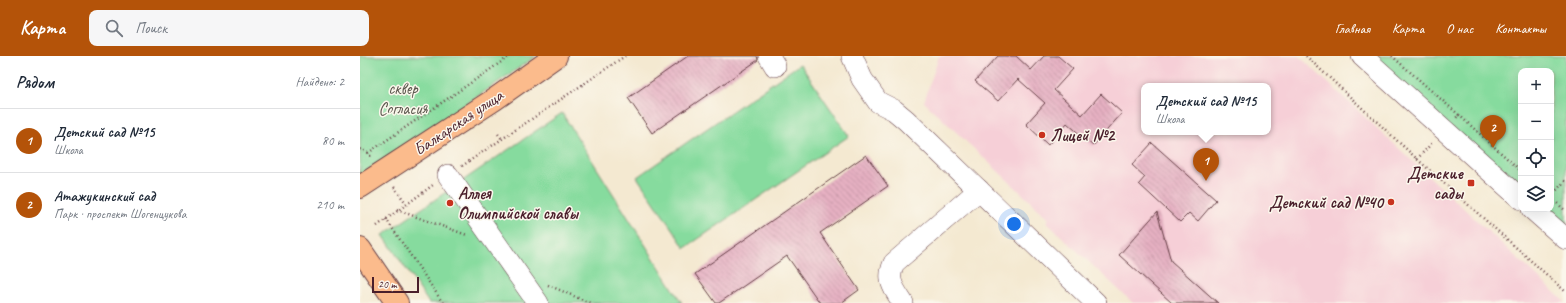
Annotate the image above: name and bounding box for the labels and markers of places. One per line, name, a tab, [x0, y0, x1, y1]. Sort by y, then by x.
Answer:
pin: 2	[1480, 115, 1506, 148]
place label: Лицей №2	[1050, 125, 1116, 146]
marker: Лицей №2	[1037, 130, 1047, 140]
pin: 1	[1193, 148, 1219, 181]
place label: Детские сады	[1407, 163, 1465, 204]
marker: Детские сады	[1466, 178, 1476, 188]
place label: Аллея Олимпийской славы	[458, 183, 579, 224]
place label: Детский сад №40	[1269, 192, 1385, 213]
marker: Детский сад №40	[1386, 197, 1396, 207]
marker: Аллея Олимпийской славы	[445, 198, 455, 208]

